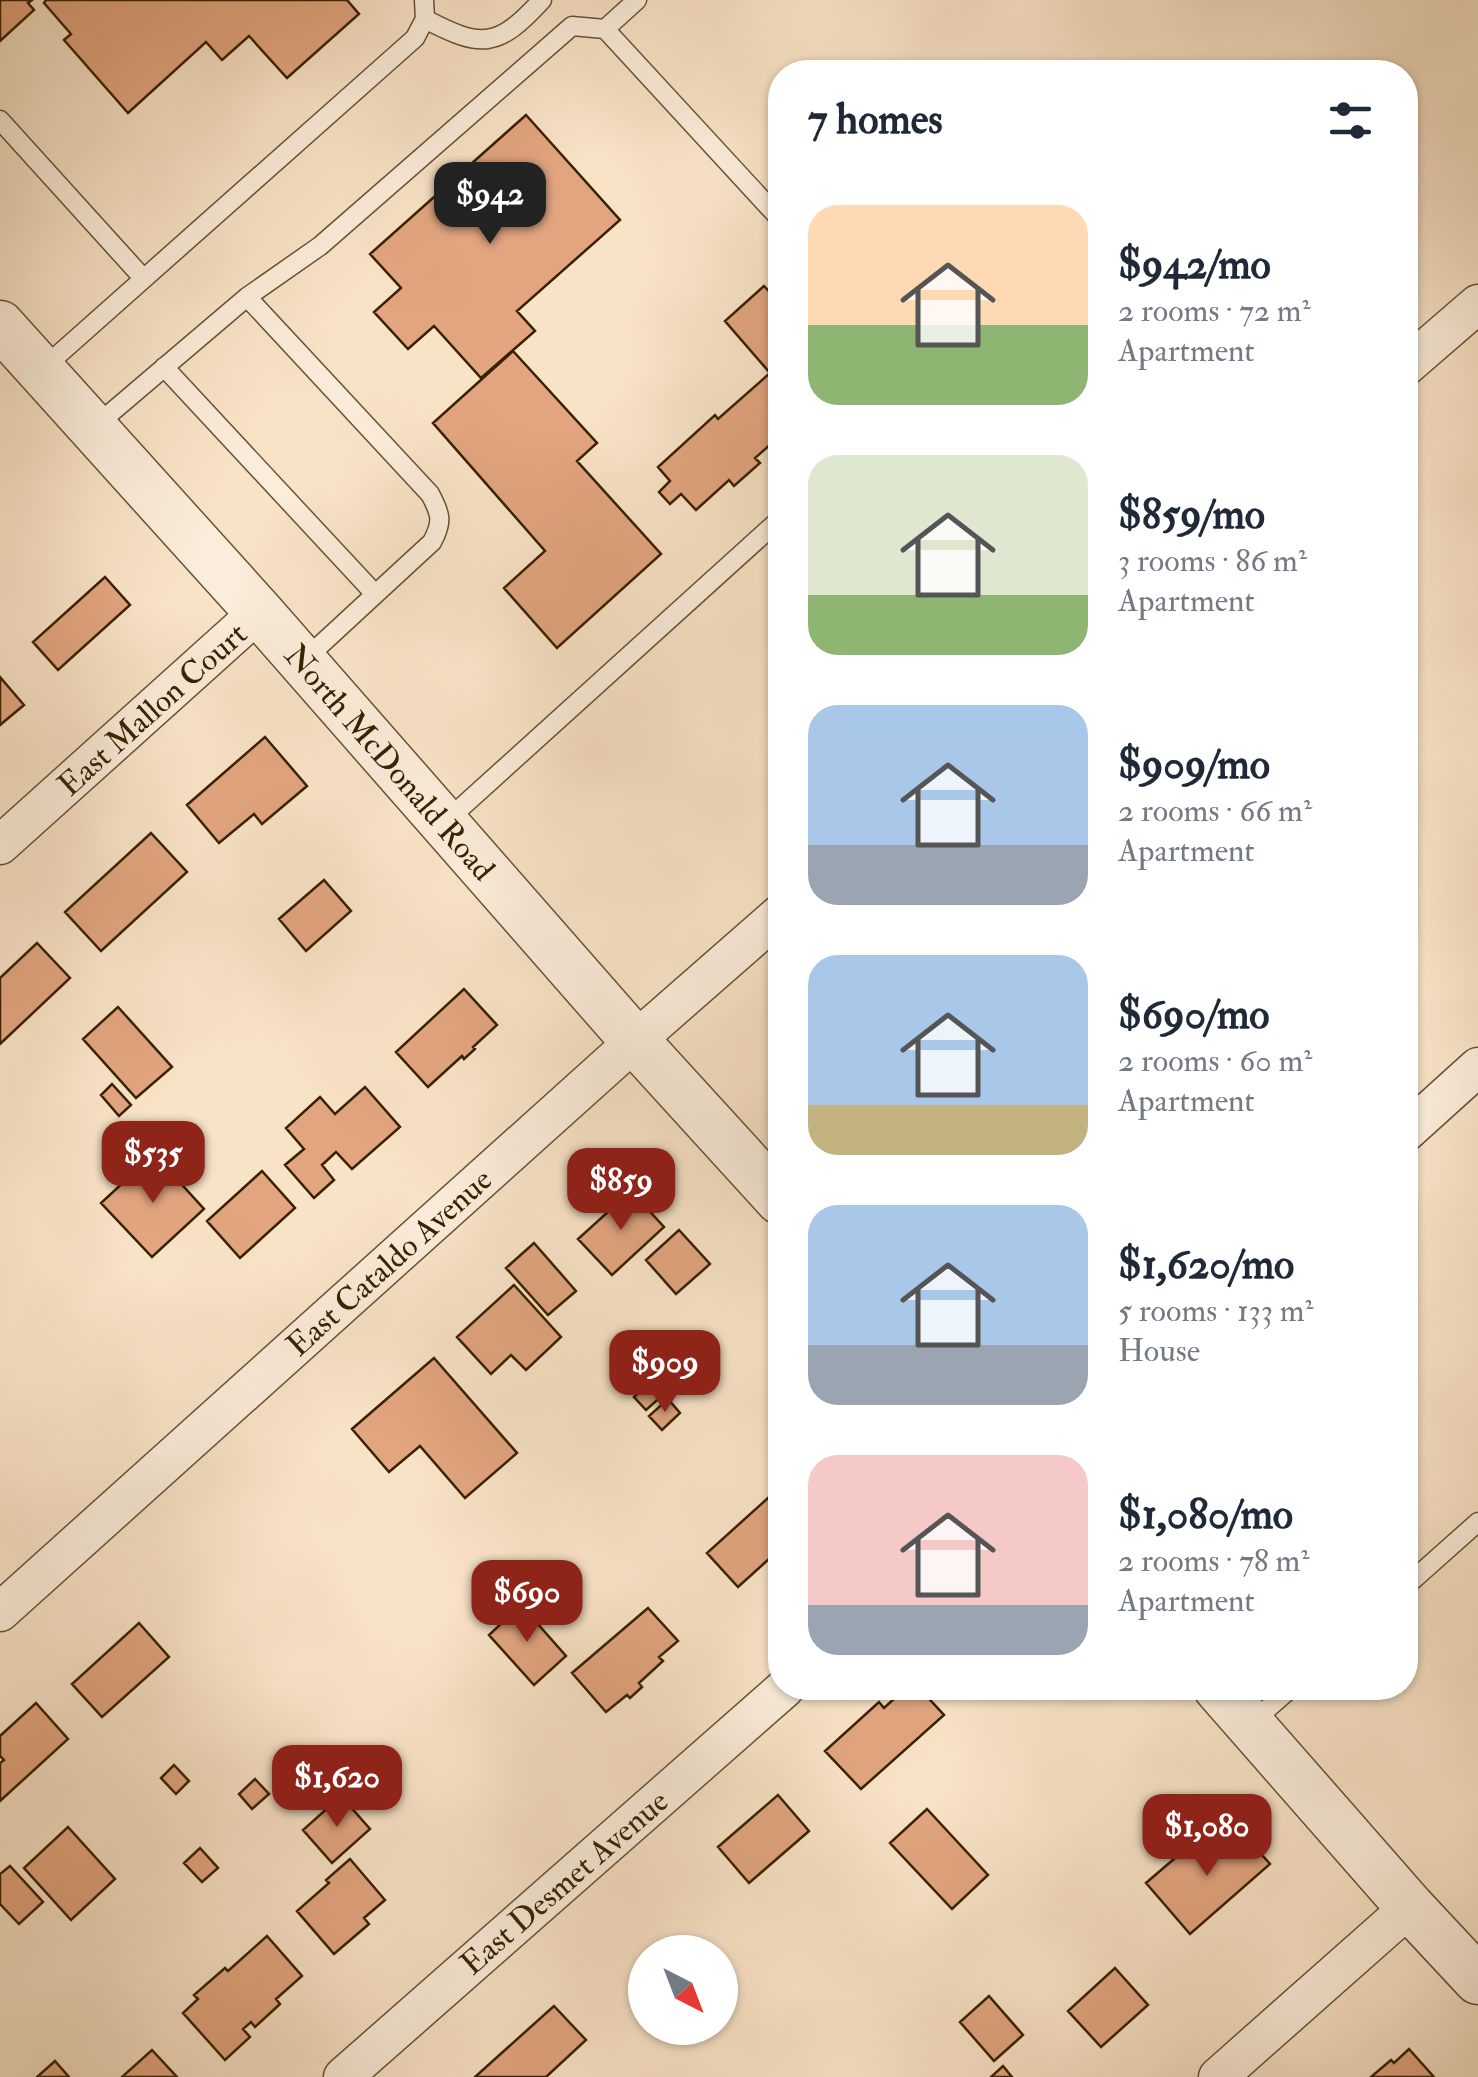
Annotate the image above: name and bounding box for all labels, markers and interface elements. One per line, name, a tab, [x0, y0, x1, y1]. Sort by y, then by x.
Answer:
icon: filters	[1323, 93, 1378, 148]
text: 7 homes	[808, 94, 943, 146]
pin: $942	[431, 162, 549, 247]
text: $942	[456, 174, 524, 214]
text: $942/mo	[1118, 239, 1271, 291]
icon: home	[888, 245, 1008, 365]
text: 2 rooms · 72 m²	[1118, 291, 1311, 331]
text: Apartment	[1118, 331, 1255, 371]
text: $859/mo	[1118, 489, 1265, 541]
icon: home	[888, 495, 1008, 615]
text: 3 rooms · 86 m²	[1118, 541, 1307, 581]
text: Apartment	[1118, 581, 1255, 621]
street label: East Mallon Court	[50, 614, 256, 805]
street label: North McDonald Road	[275, 636, 503, 889]
text: $909/mo	[1118, 739, 1270, 791]
icon: home	[888, 745, 1008, 865]
text: 2 rooms · 66 m²	[1118, 791, 1312, 831]
text: Apartment	[1118, 831, 1255, 871]
text: $690/mo	[1118, 989, 1270, 1041]
icon: home	[888, 995, 1008, 1115]
text: 2 rooms · 60 m²	[1118, 1041, 1312, 1081]
text: Apartment	[1118, 1081, 1255, 1121]
pin: $535	[94, 1121, 212, 1206]
text: $535	[124, 1133, 182, 1173]
pin: $859	[562, 1148, 680, 1233]
street label: East Cataldo Avenue	[279, 1160, 501, 1366]
text: $859	[589, 1160, 653, 1200]
text: $1,620/mo	[1118, 1239, 1294, 1291]
icon: home	[888, 1245, 1008, 1365]
text: 5 rooms · 133 m²	[1118, 1291, 1314, 1331]
pin: $909	[606, 1330, 724, 1415]
text: House	[1118, 1331, 1200, 1371]
text: $909	[631, 1342, 699, 1382]
text: $1,080/mo	[1118, 1489, 1293, 1541]
icon: home	[888, 1495, 1008, 1615]
text: 2 rooms · 78 m²	[1118, 1541, 1309, 1581]
pin: $690	[468, 1560, 586, 1645]
text: $690	[493, 1572, 561, 1612]
text: Apartment	[1118, 1581, 1255, 1621]
pin: $1,620	[256, 1745, 418, 1830]
text: $1,620	[294, 1757, 380, 1797]
street label: East Desmet Avenue	[452, 1782, 677, 1984]
pin: $1,080	[1126, 1794, 1288, 1879]
text: $1,080	[1165, 1806, 1249, 1846]
north arrow	[628, 1935, 738, 2045]
map controls	[628, 1935, 738, 2045]

